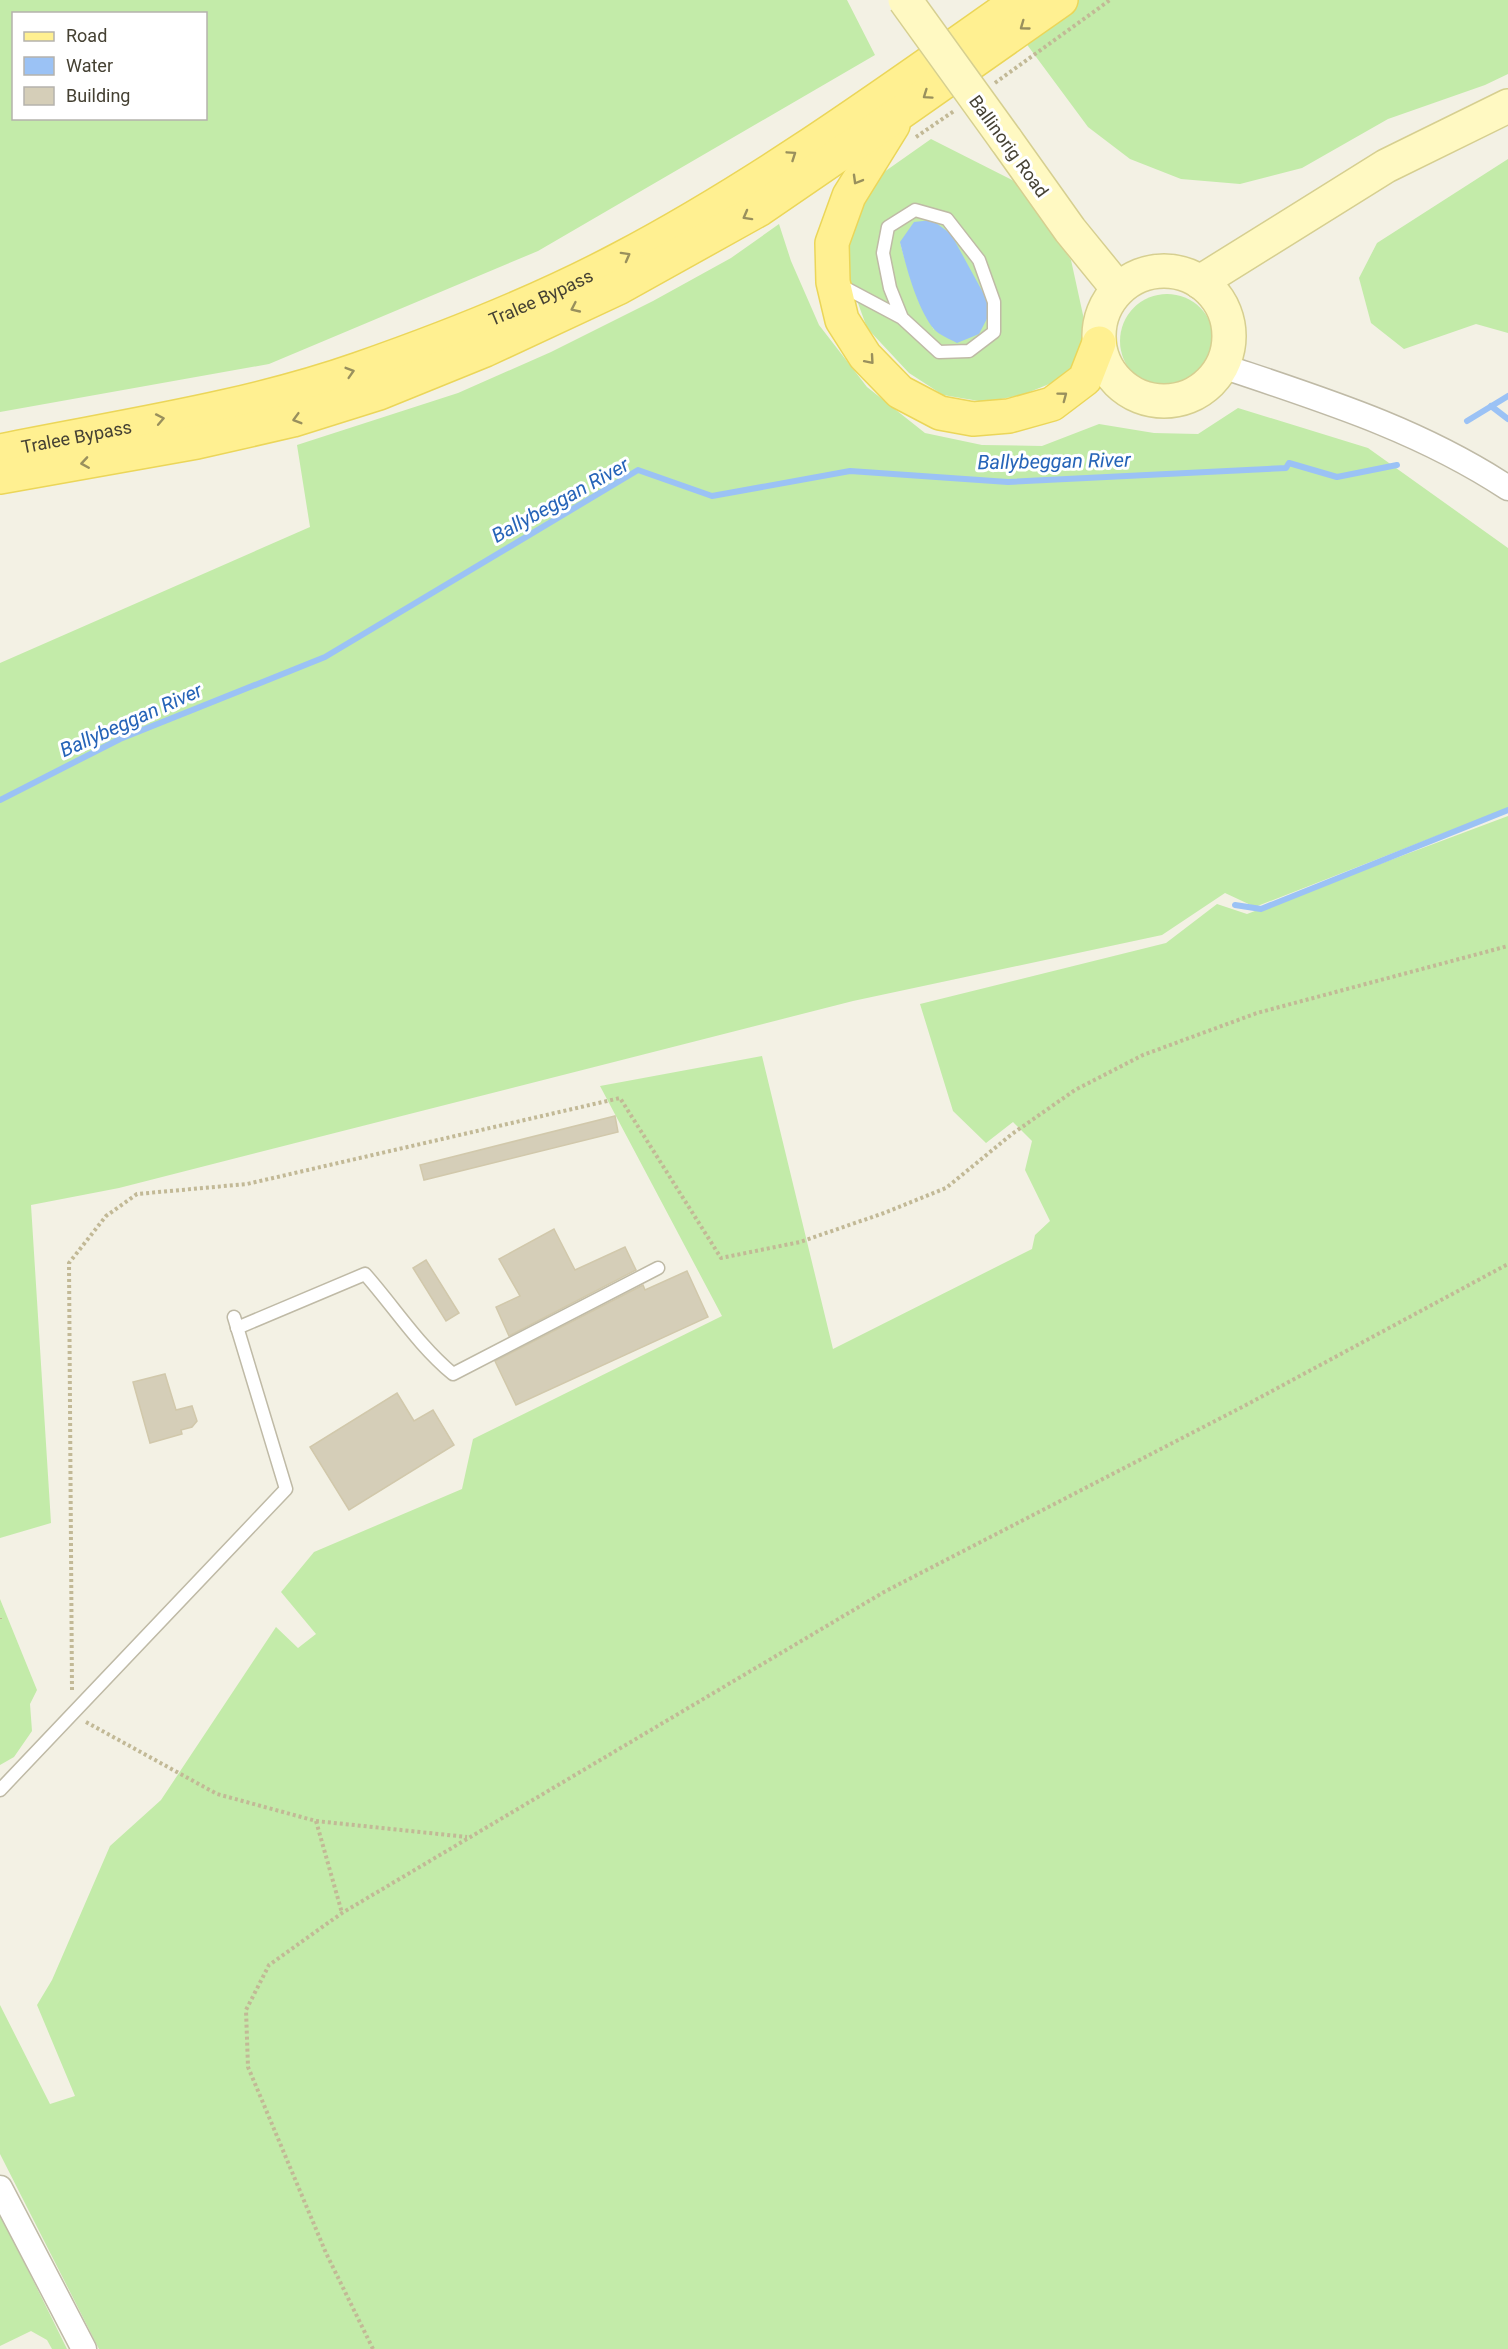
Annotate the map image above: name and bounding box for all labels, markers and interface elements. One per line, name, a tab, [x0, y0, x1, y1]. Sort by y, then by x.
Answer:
legend	[12, 12, 207, 120]
one-way arrow	[1020, 19, 1031, 30]
text: Road	[66, 25, 107, 46]
text: Water	[66, 55, 113, 76]
text: Building	[66, 85, 130, 106]
one-way arrow	[922, 88, 933, 99]
street label: Ballinorig Road	[965, 91, 1053, 201]
one-way arrow	[786, 151, 797, 162]
one-way arrow	[853, 174, 865, 184]
one-way arrow	[743, 209, 753, 220]
one-way arrow	[620, 252, 630, 263]
street label: Tralee Bypass	[485, 264, 596, 329]
one-way arrow	[571, 301, 582, 313]
one-way arrow	[863, 353, 874, 364]
one-way arrow	[344, 367, 354, 379]
one-way arrow	[1056, 392, 1067, 403]
one-way arrow	[292, 411, 302, 424]
one-way arrow	[155, 413, 165, 426]
street label: Tralee Bypass	[19, 415, 133, 457]
water label: Ballybeggan River	[977, 448, 1132, 474]
water label: Ballybeggan River	[487, 452, 634, 548]
one-way arrow	[81, 456, 91, 469]
water label: Ballybeggan River	[56, 677, 207, 762]

